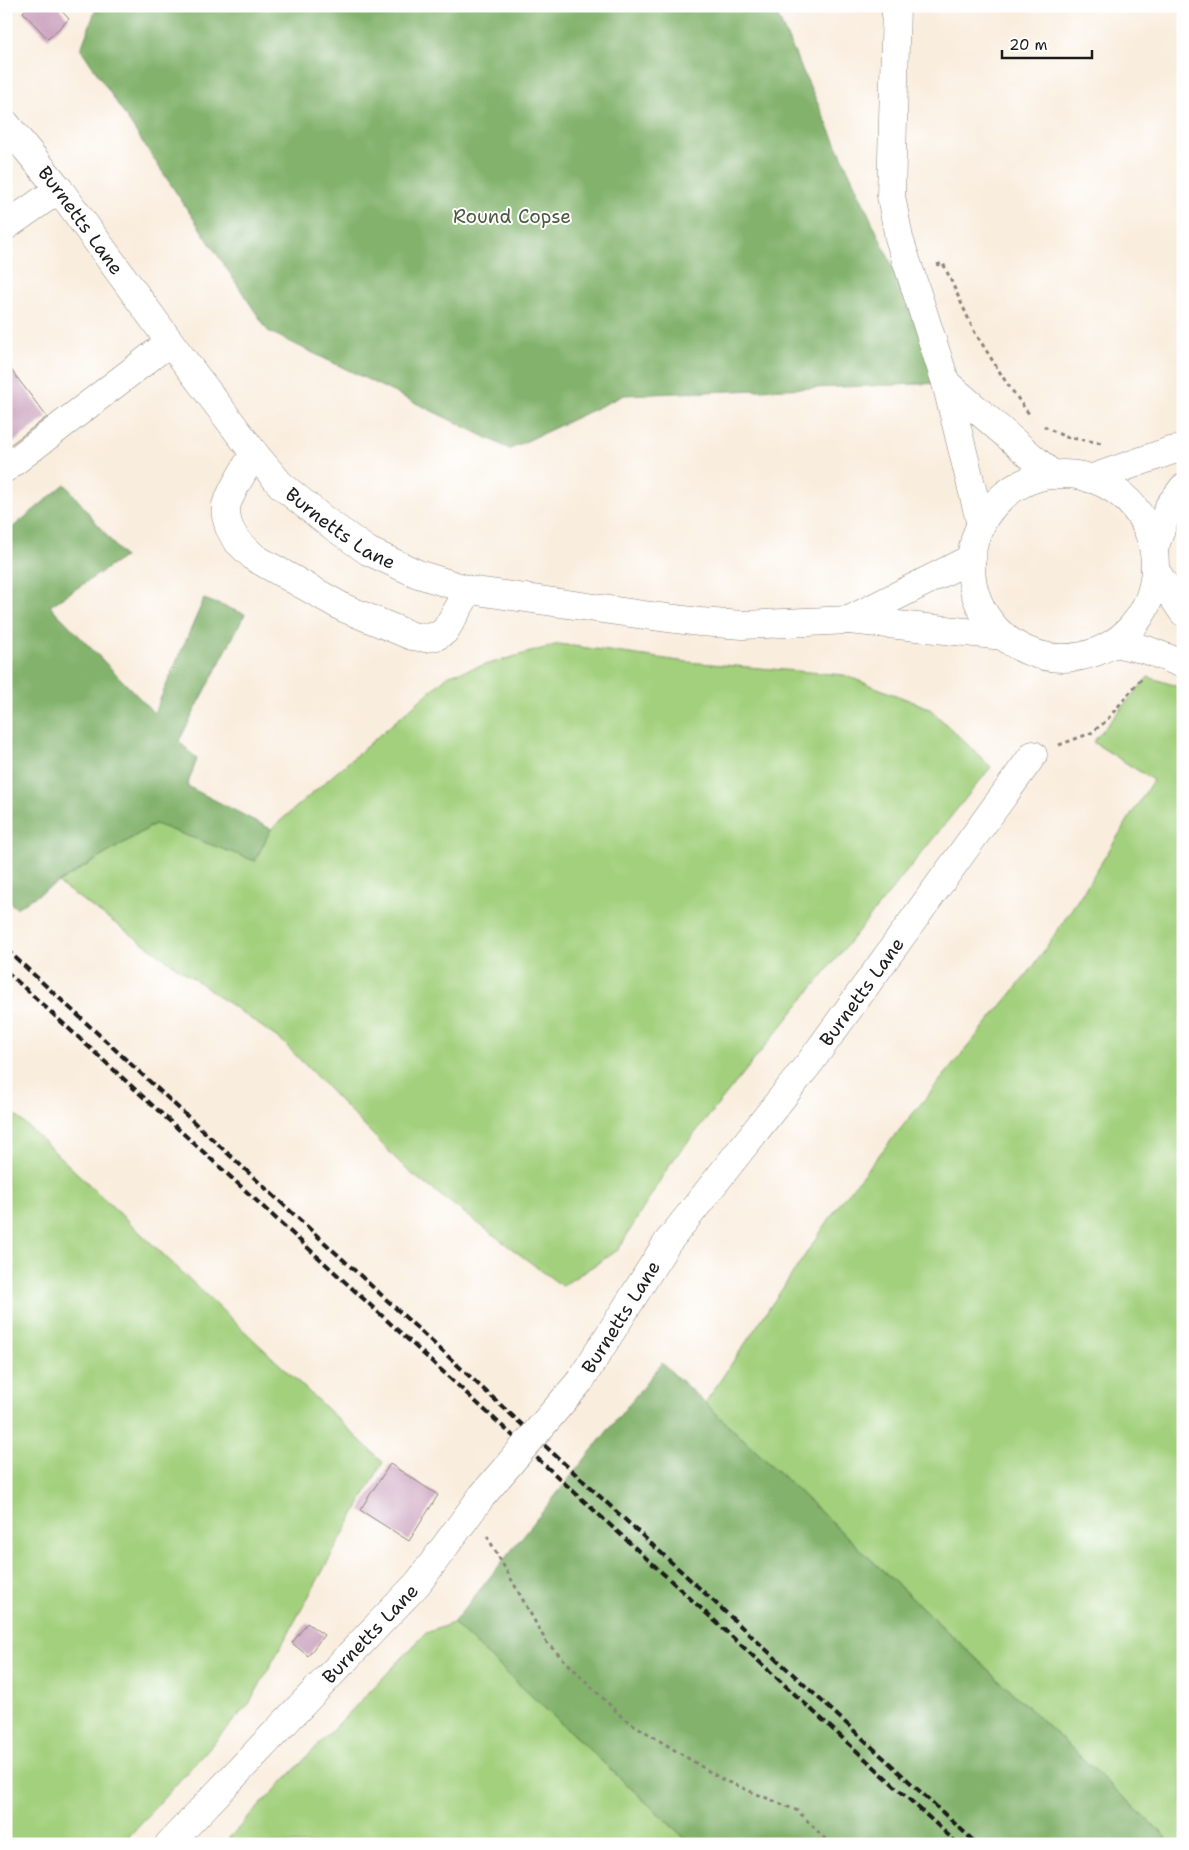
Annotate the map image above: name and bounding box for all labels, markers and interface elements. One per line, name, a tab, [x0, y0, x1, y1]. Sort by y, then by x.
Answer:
scale bar	[1002, 28, 1092, 60]
text: 20 m	[1009, 35, 1048, 55]
street label: Burnetts Lane	[32, 161, 129, 280]
park label: Round Copse	[453, 204, 571, 229]
street label: Burnetts Lane	[280, 482, 400, 575]
street label: Burnetts Lane	[814, 932, 910, 1051]
street label: Burnetts Lane	[576, 1256, 666, 1378]
street label: Burnetts Lane	[317, 1579, 424, 1689]

